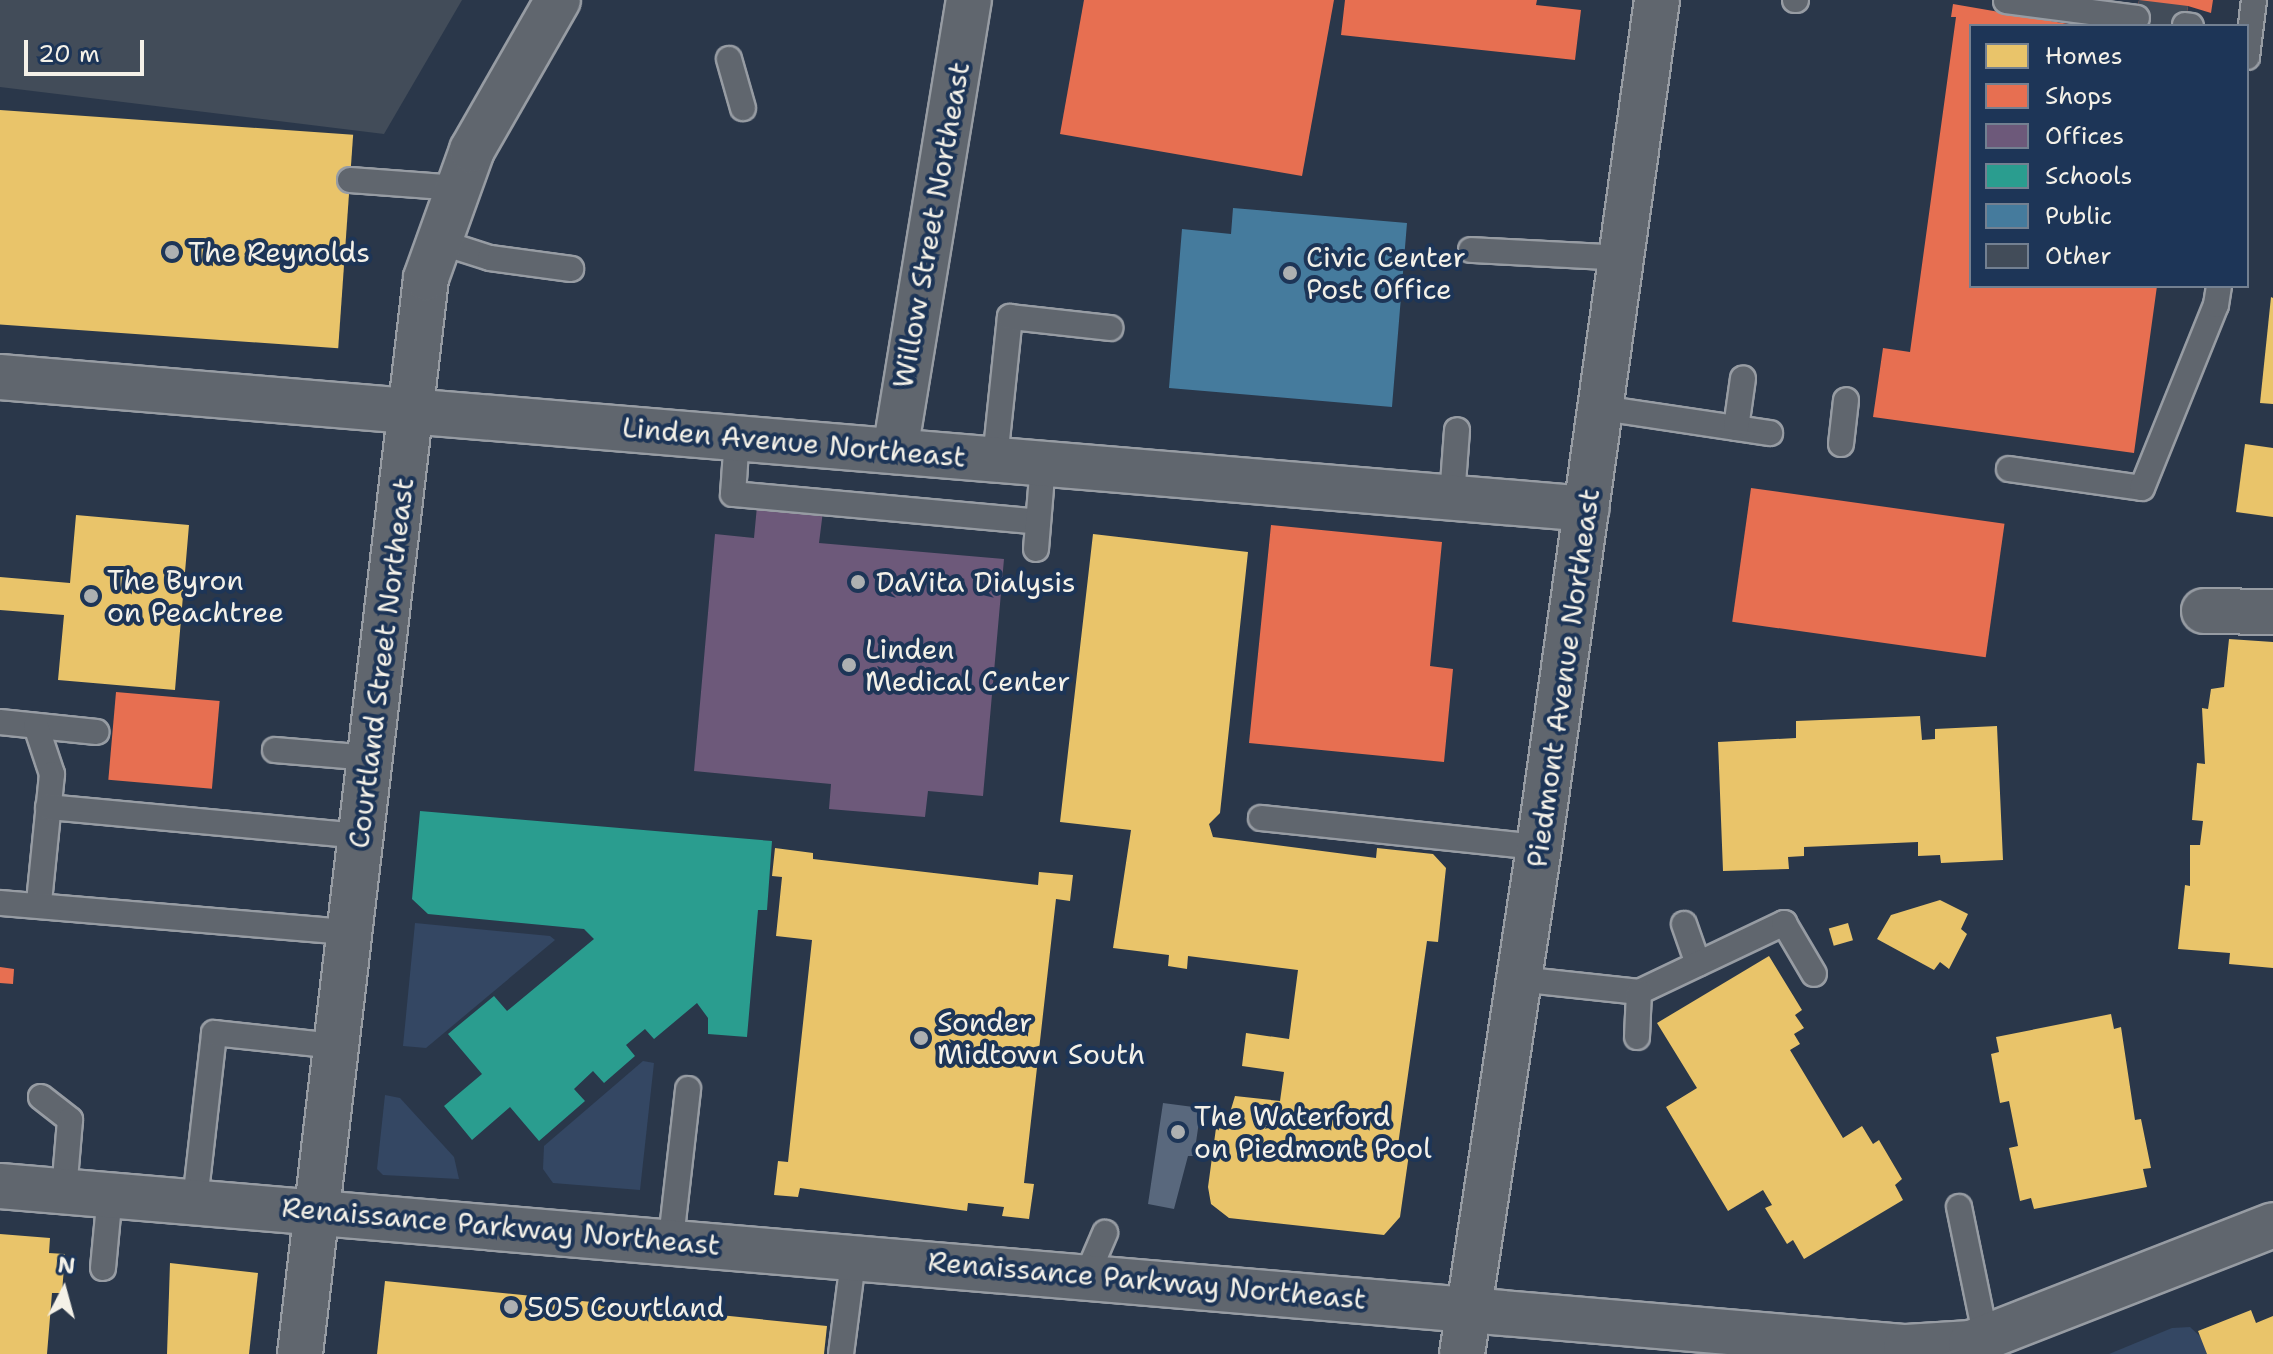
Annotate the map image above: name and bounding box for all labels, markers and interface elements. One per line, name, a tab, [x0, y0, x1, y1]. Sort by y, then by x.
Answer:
scale bar	[28, 24, 148, 74]
legend	[1969, 24, 2249, 288]
text: 20 m	[38, 38, 100, 70]
text: Homes	[2045, 40, 2123, 72]
street label: Willow Street Northeast	[886, 59, 976, 391]
text: Shops	[2045, 80, 2113, 112]
text: Offices	[2045, 120, 2124, 152]
text: Schools	[2045, 160, 2132, 192]
text: Public	[2045, 200, 2112, 232]
place label: The Reynolds	[188, 235, 370, 269]
place label: Civic Center Post Office	[1306, 240, 1466, 306]
text: Other	[2045, 240, 2112, 272]
marker: The Reynolds	[163, 243, 181, 261]
marker: Civic Center Post Office	[1281, 264, 1299, 282]
street label: Linden Avenue Northeast	[621, 410, 967, 474]
street label: Courtland Street Northeast	[342, 476, 420, 850]
street label: Piedmont Avenue Northeast	[1520, 486, 1606, 870]
place label: The Byron on Peachtree	[107, 563, 284, 629]
place label: DaVita Dialysis	[876, 565, 1075, 599]
marker: DaVita Dialysis	[847, 571, 869, 593]
marker: The Byron on Peachtree	[82, 587, 100, 605]
place label: Linden Medical Center	[865, 632, 1070, 698]
marker: Linden Medical Center	[840, 656, 858, 674]
place label: Sonder Midtown South	[937, 1005, 1145, 1071]
marker: Sonder Midtown South	[912, 1029, 930, 1047]
place label: The Waterford on Piedmont Pool	[1194, 1099, 1432, 1165]
marker: The Waterford on Piedmont Pool	[1169, 1123, 1187, 1141]
street label: Renaissance Parkway Northeast	[280, 1190, 722, 1262]
street label: Renaissance Parkway Northeast	[926, 1244, 1368, 1316]
north arrow	[24, 1250, 104, 1330]
text: N	[56, 1250, 77, 1281]
place label: 505 Courtland	[527, 1290, 724, 1324]
marker: 505 Courtland	[502, 1298, 520, 1316]

